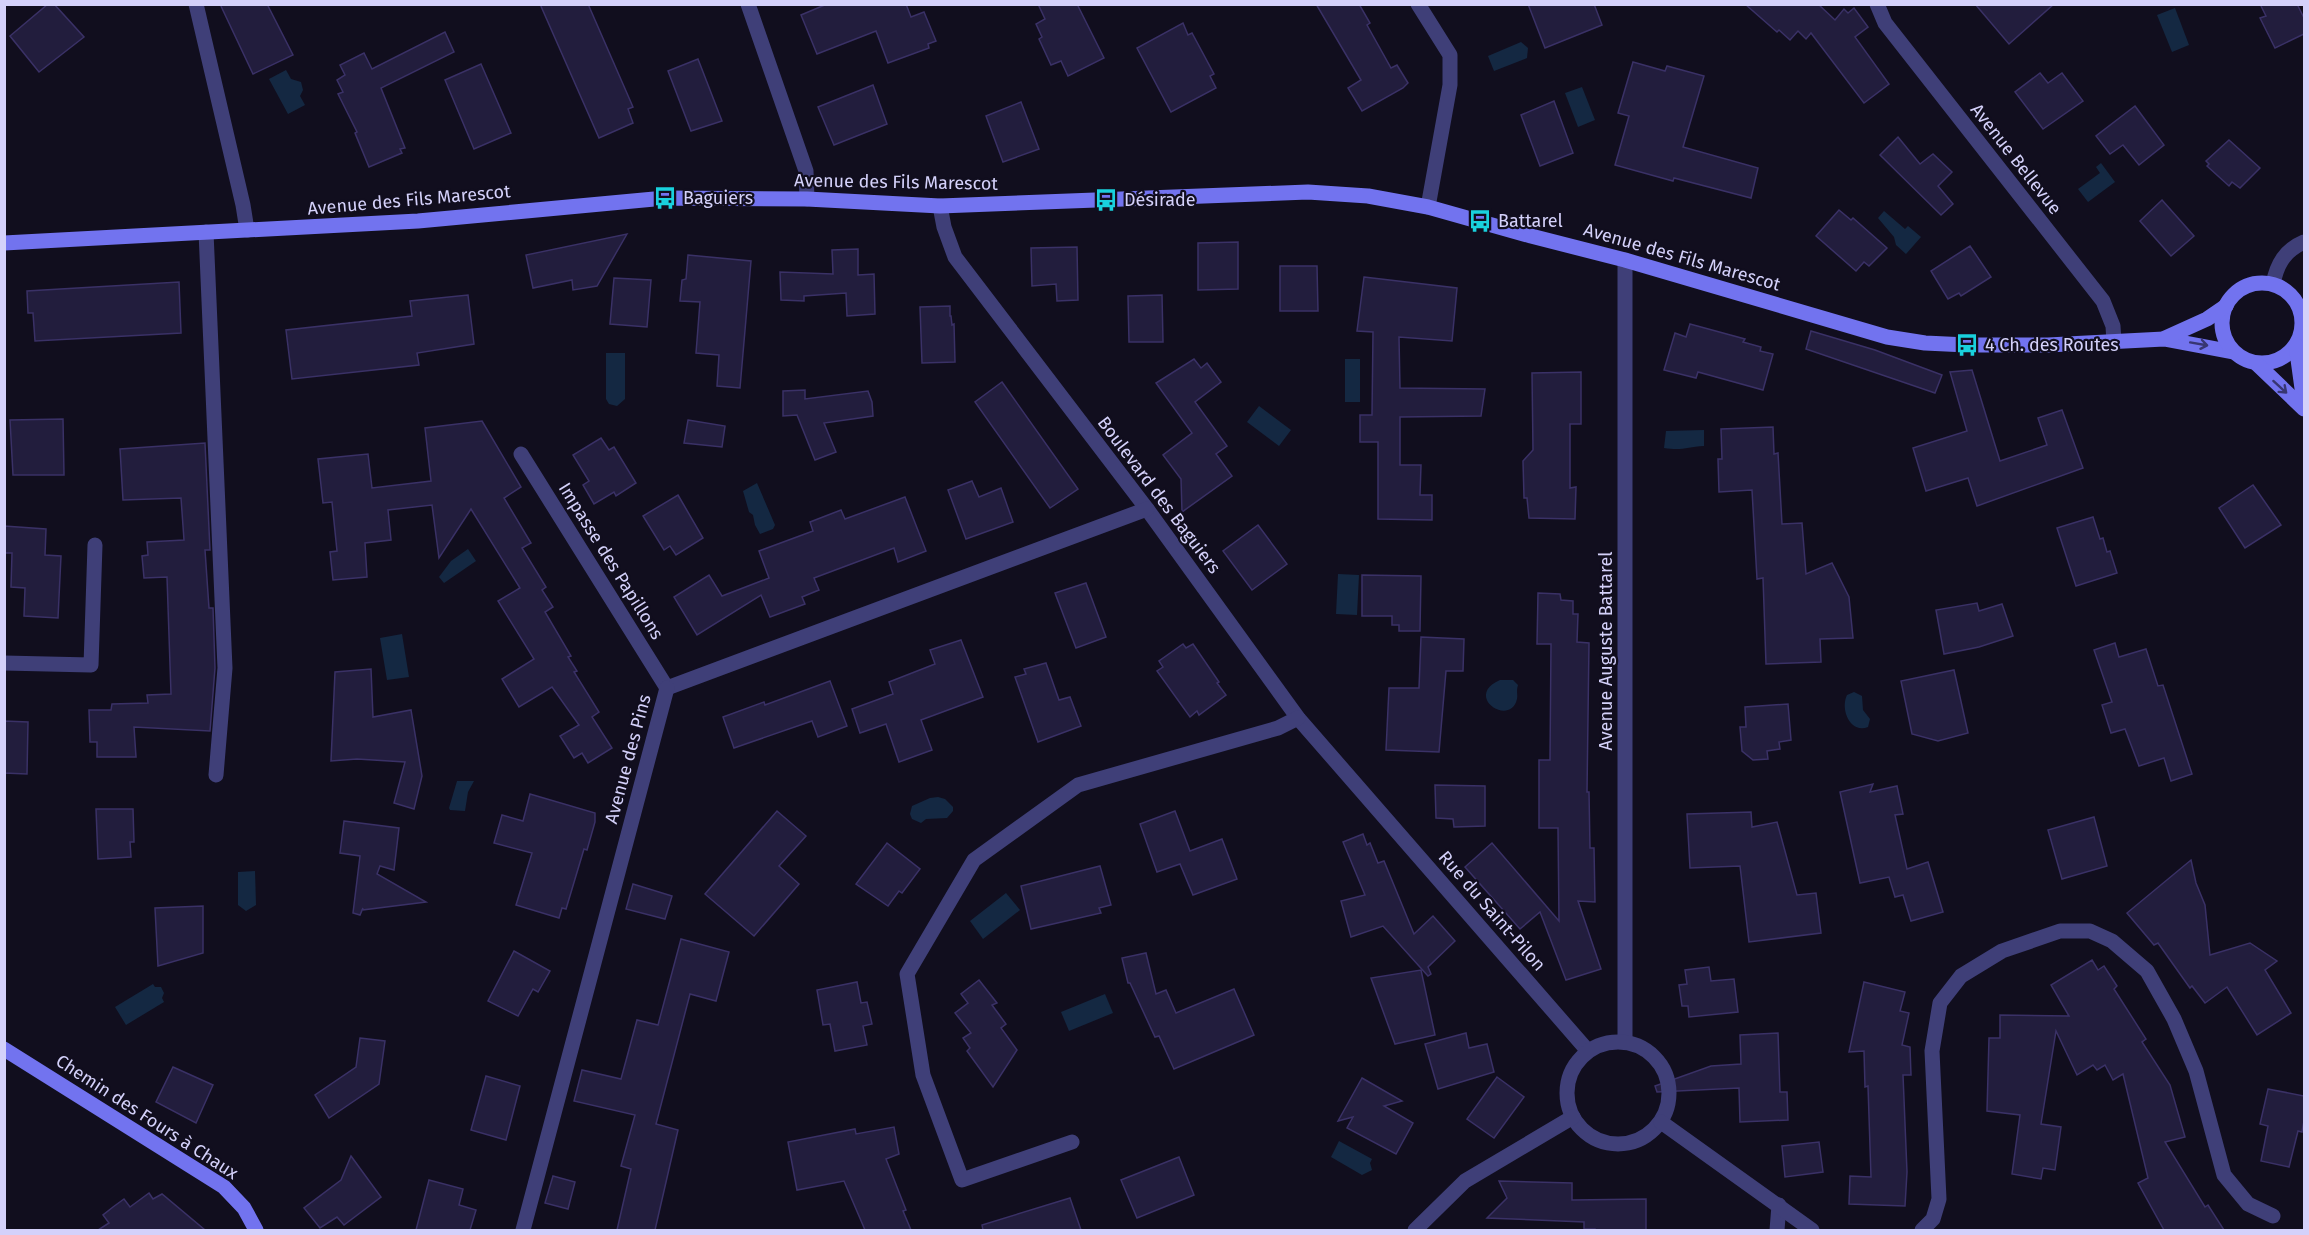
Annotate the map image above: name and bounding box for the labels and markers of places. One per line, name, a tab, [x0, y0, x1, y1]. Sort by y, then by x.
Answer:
bus stop icon: Baguiers	[652, 185, 678, 211]
place label: Baguiers	[683, 187, 753, 209]
bus stop icon: Désirade	[1093, 187, 1119, 213]
place label: Désirade	[1124, 189, 1196, 211]
bus stop icon: Battarel	[1467, 208, 1493, 234]
place label: Battarel	[1498, 210, 1563, 232]
bus stop icon: 4 Ch. des Routes	[1954, 332, 1980, 358]
place label: 4 Ch. des Routes	[1985, 334, 2119, 356]

